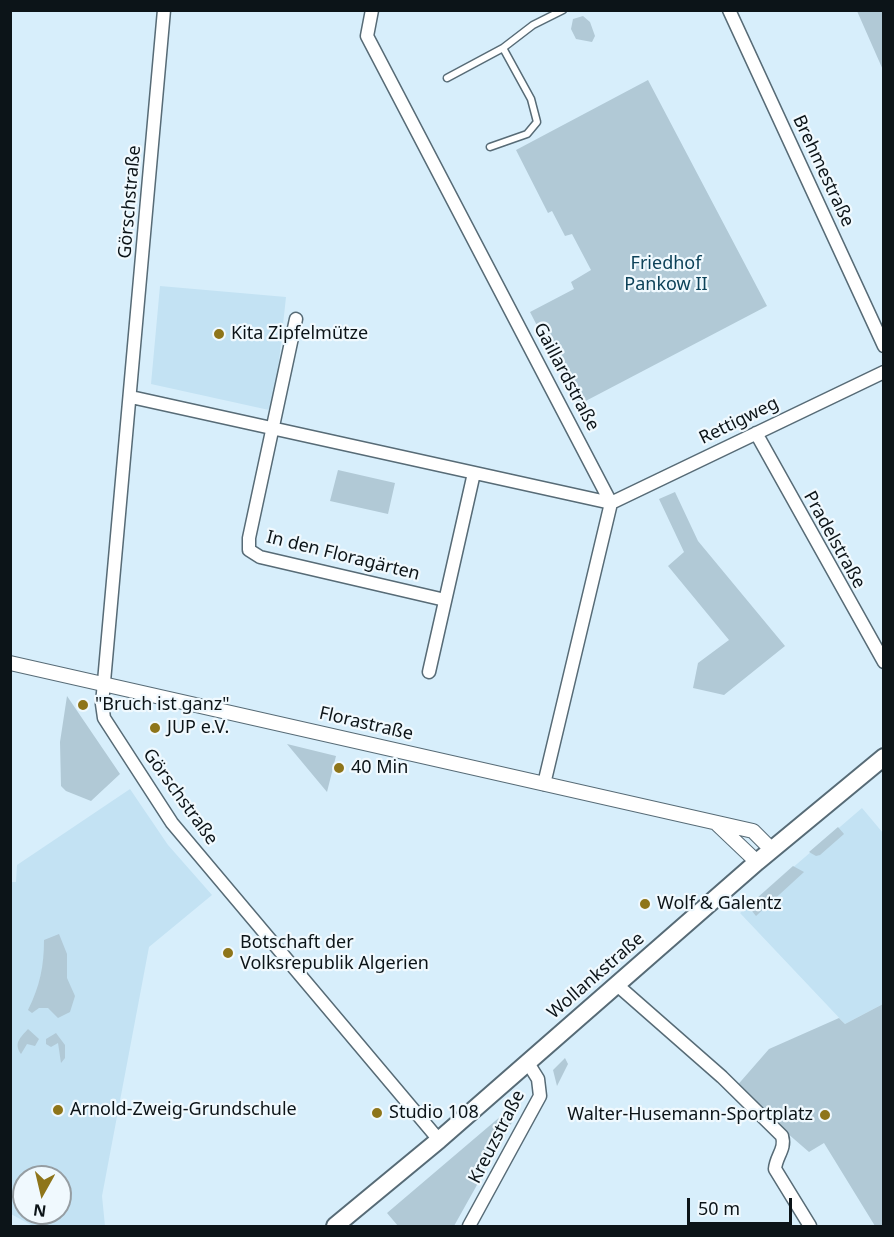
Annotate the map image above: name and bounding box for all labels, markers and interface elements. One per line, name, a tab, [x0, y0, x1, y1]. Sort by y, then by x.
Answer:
street label: Brehmestraße	[788, 112, 858, 230]
street label: Görschstraße	[114, 144, 146, 260]
park label: Friedhof Pankow II	[624, 253, 708, 296]
street label: Gaillardstraße	[528, 319, 604, 435]
place label: Kita Zipfelmütze	[231, 323, 368, 345]
marker: Kita Zipfelmütze	[212, 327, 226, 341]
street label: Rettigweg	[696, 393, 782, 449]
street label: Pradelstraße	[798, 488, 870, 592]
street label: In den Floragärten	[264, 526, 422, 586]
place label: "Bruch ist ganz"	[95, 694, 230, 716]
marker: "Bruch ist ganz"	[76, 698, 90, 712]
street label: Florastraße	[317, 703, 415, 745]
place label: JUP e.V.	[167, 717, 229, 739]
marker: JUP e.V.	[148, 721, 162, 735]
street label: Görschstraße	[138, 745, 222, 849]
place label: 40 Min	[351, 757, 408, 779]
marker: 40 Min	[332, 761, 346, 775]
place label: Wolf & Galentz	[657, 893, 782, 915]
marker: Wolf & Galentz	[638, 897, 652, 911]
street label: Wollankstraße	[543, 928, 649, 1024]
place label: Botschaft der Volksrepublik Algerien	[240, 932, 429, 974]
marker: Botschaft der Volksrepublik Algerien	[221, 946, 235, 960]
street label: Kreuzstraße	[464, 1087, 530, 1187]
place label: Arnold-Zweig-Grundschule	[70, 1099, 297, 1121]
place label: Studio 108	[389, 1102, 479, 1124]
marker: Arnold-Zweig-Grundschule	[51, 1103, 65, 1117]
place label: Walter-Husemann-Sportplatz	[567, 1104, 813, 1126]
marker: Studio 108	[370, 1106, 384, 1120]
marker: Walter-Husemann-Sportplatz	[818, 1108, 832, 1122]
north arrow	[12, 1165, 72, 1225]
scale bar	[690, 1186, 795, 1224]
text: 50 m	[698, 1196, 740, 1220]
text: N	[32, 1199, 48, 1223]

